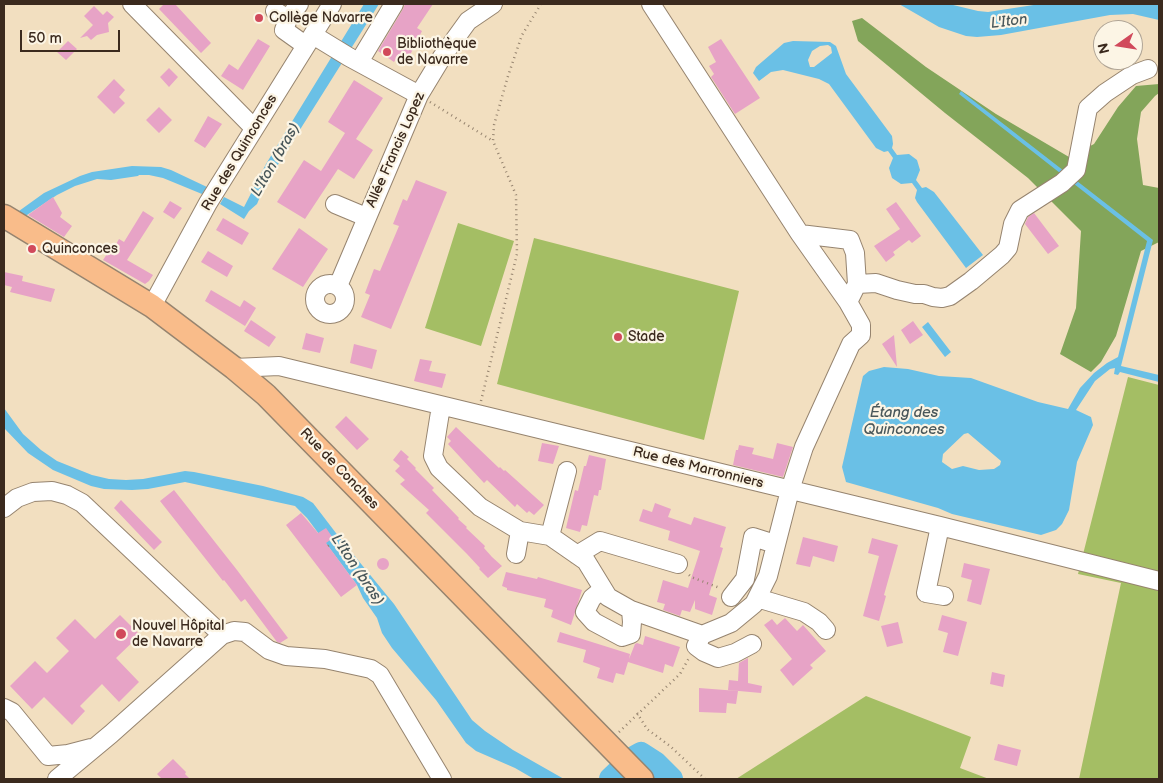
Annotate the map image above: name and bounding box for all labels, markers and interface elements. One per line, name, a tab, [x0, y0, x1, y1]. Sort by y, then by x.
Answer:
place label: Collège Navarre	[269, 10, 373, 26]
water label: L'Iton	[990, 11, 1028, 33]
marker: Collège Navarre	[253, 12, 265, 24]
scale bar	[22, 20, 122, 52]
north arrow	[1093, 20, 1143, 70]
text: 50 m	[28, 29, 62, 48]
place label: Bibliothèque de Navarre	[397, 36, 477, 68]
text: N	[1094, 41, 1113, 55]
marker: Bibliothèque de Navarre	[381, 46, 393, 58]
street label: Allée Francis Lopez	[363, 90, 429, 210]
street label: Rue des Quinconces	[199, 92, 281, 214]
water label: L'Iton (bras)	[248, 120, 304, 200]
place label: Quinconces	[42, 241, 118, 257]
marker: Quinconces	[26, 243, 38, 255]
place label: Stade	[628, 329, 665, 345]
marker: Stade	[612, 331, 624, 343]
water label: Étang des Quinconces	[864, 404, 944, 439]
street label: Rue de Conches	[296, 425, 382, 513]
street label: Rue des Marronniers	[631, 444, 765, 492]
water label: L'Iton (bras)	[327, 531, 387, 609]
place label: Nouvel Hôpital de Navarre	[132, 618, 224, 650]
marker: Nouvel Hôpital de Navarre	[114, 627, 128, 641]

